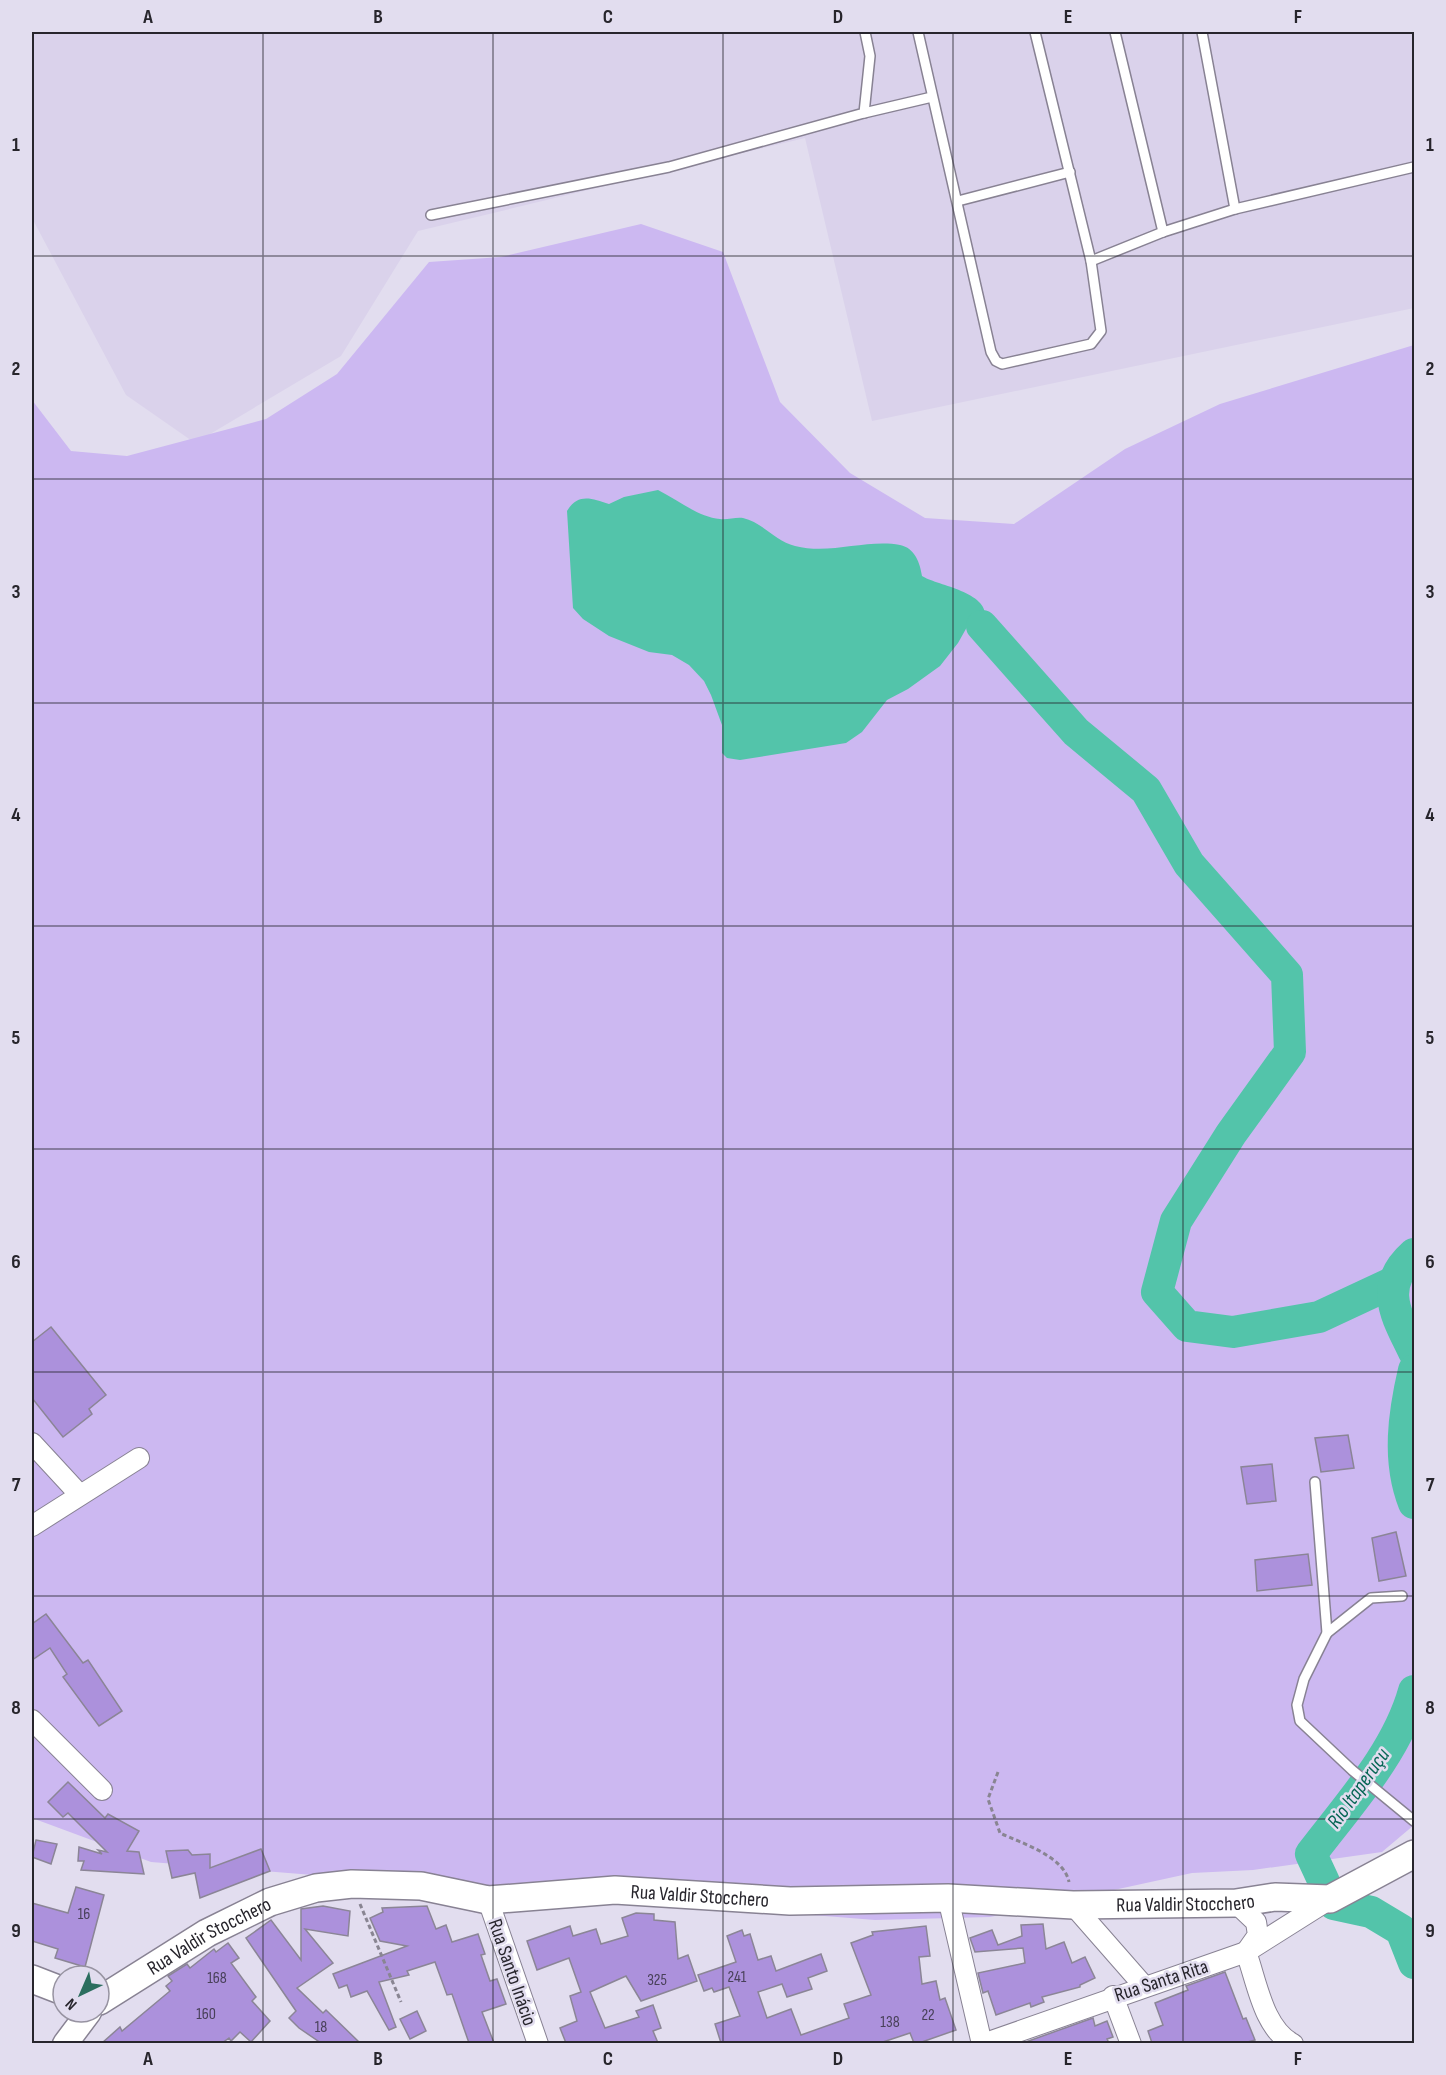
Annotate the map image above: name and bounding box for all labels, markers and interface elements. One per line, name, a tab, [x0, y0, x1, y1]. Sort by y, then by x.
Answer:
text: A	[142, 5, 153, 29]
text: B	[373, 5, 383, 29]
text: C	[603, 5, 613, 29]
text: D	[833, 5, 843, 29]
text: E	[1064, 5, 1072, 29]
text: F	[1294, 5, 1302, 29]
text: 1	[12, 133, 20, 157]
text: 1	[1426, 133, 1434, 157]
text: 2	[12, 357, 20, 381]
text: 2	[1426, 357, 1434, 381]
text: 3	[12, 580, 21, 604]
text: 3	[1426, 580, 1435, 604]
text: 4	[11, 803, 21, 827]
text: 4	[1425, 803, 1435, 827]
text: 5	[12, 1026, 21, 1050]
text: 5	[1426, 1026, 1435, 1050]
text: 6	[11, 1250, 21, 1274]
text: 6	[1425, 1250, 1435, 1274]
text: 7	[12, 1473, 21, 1497]
text: 7	[1426, 1473, 1435, 1497]
text: 8	[11, 1696, 21, 1720]
text: 8	[1425, 1696, 1435, 1720]
water label: Rio Itaperuçu	[1322, 1743, 1395, 1833]
street label: Rua Valdir Stocchero	[630, 1880, 770, 1913]
street label: Rua Valdir Stocchero	[1116, 1889, 1256, 1917]
street label: Rua Valdir Stocchero	[143, 1892, 275, 1981]
house number: 16	[78, 1905, 90, 1924]
street label: Rua Santo Inácio	[483, 1916, 542, 2029]
text: 9	[11, 1919, 21, 1943]
text: 9	[1425, 1919, 1435, 1943]
street label: Rua Santa Rita	[1111, 1955, 1211, 2007]
north arrow	[51, 1964, 111, 2024]
house number: 241	[728, 1968, 747, 1987]
house number: 168	[207, 1969, 227, 1988]
house number: 325	[647, 1971, 667, 1990]
text: N	[62, 1994, 81, 2014]
house number: 160	[196, 2005, 216, 2024]
house number: 22	[921, 2006, 935, 2025]
house number: 138	[880, 2013, 900, 2032]
house number: 18	[315, 2018, 327, 2037]
text: A	[142, 2047, 153, 2071]
text: B	[373, 2047, 383, 2071]
text: C	[603, 2047, 613, 2071]
text: D	[833, 2047, 843, 2071]
text: E	[1064, 2047, 1072, 2071]
text: F	[1294, 2047, 1302, 2071]

